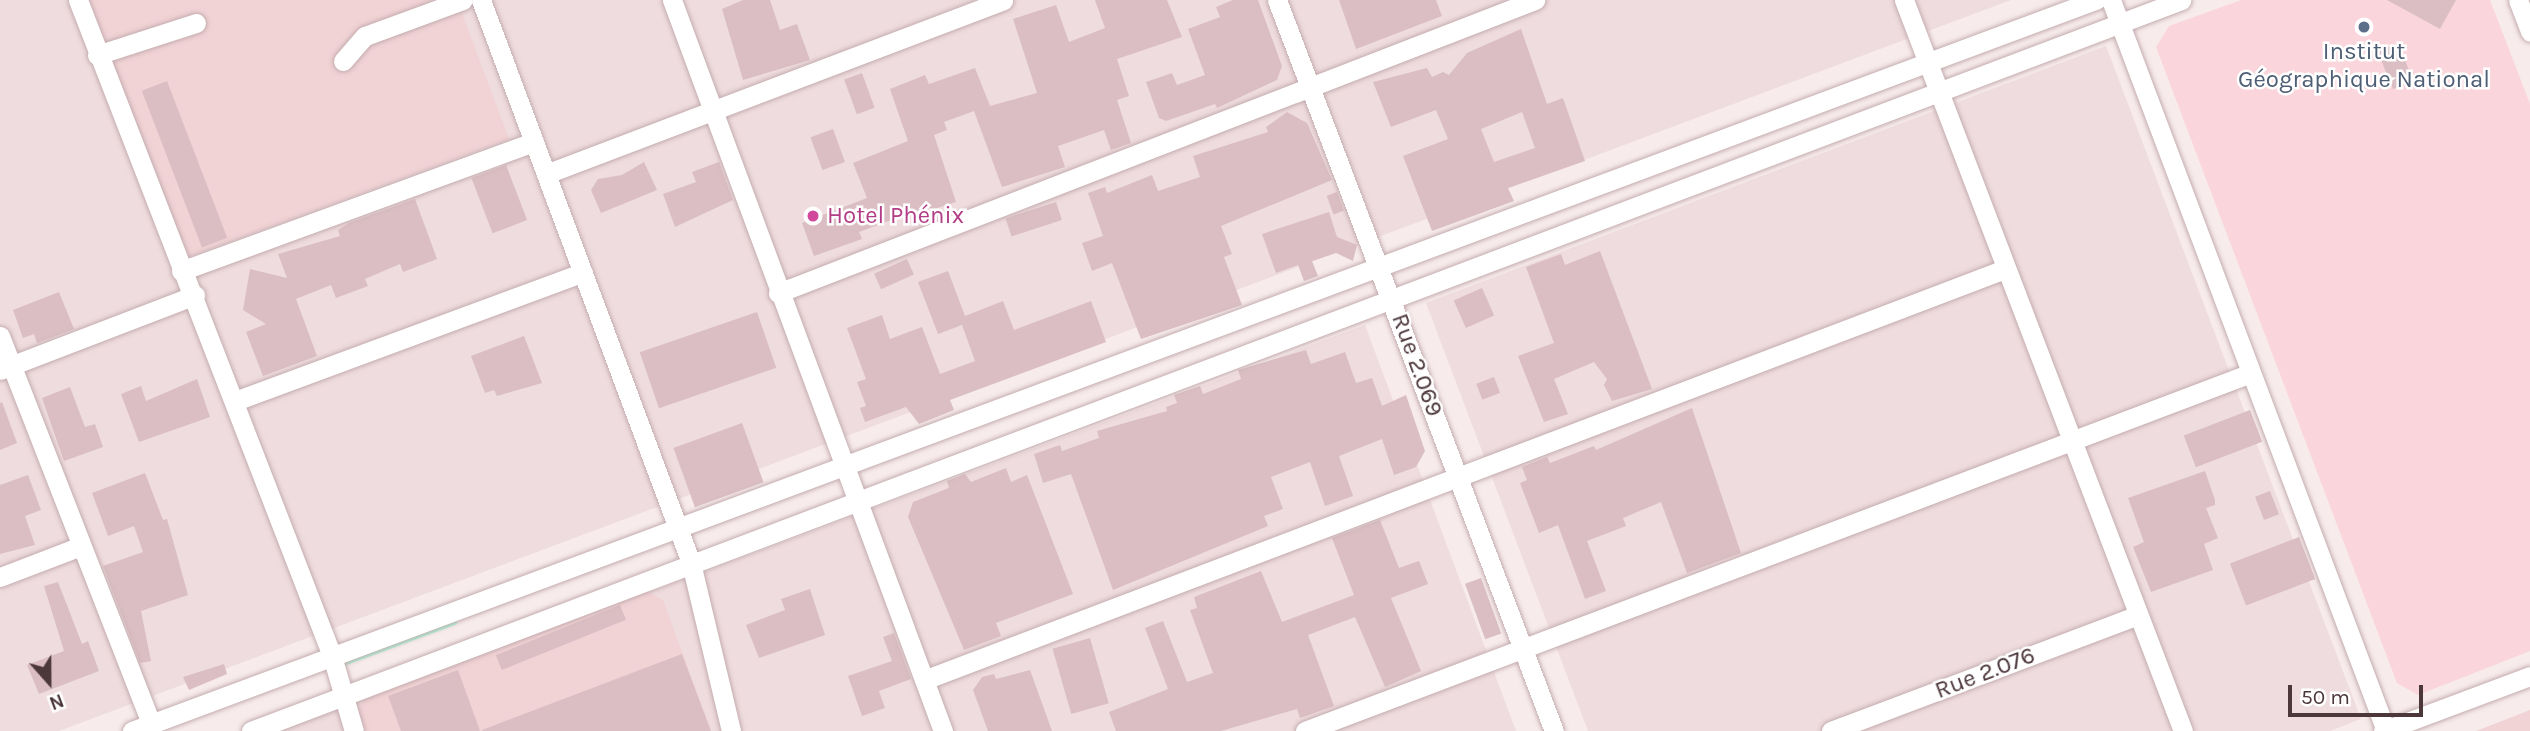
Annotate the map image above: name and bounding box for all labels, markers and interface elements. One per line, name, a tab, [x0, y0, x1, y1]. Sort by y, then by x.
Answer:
marker: Institut Géographique National	[2356, 19, 2372, 35]
place label: Institut Géographique National	[2238, 38, 2490, 94]
place label: Hotel Phénix	[827, 202, 964, 230]
marker: Hotel Phénix	[805, 208, 821, 224]
street label: Rue 2.069	[1385, 310, 1449, 420]
street label: Rue 2.076	[1931, 641, 2039, 705]
north arrow	[14, 647, 84, 717]
scale bar	[2292, 672, 2427, 716]
text: 50 m	[2301, 685, 2350, 709]
text: N	[46, 689, 67, 714]

